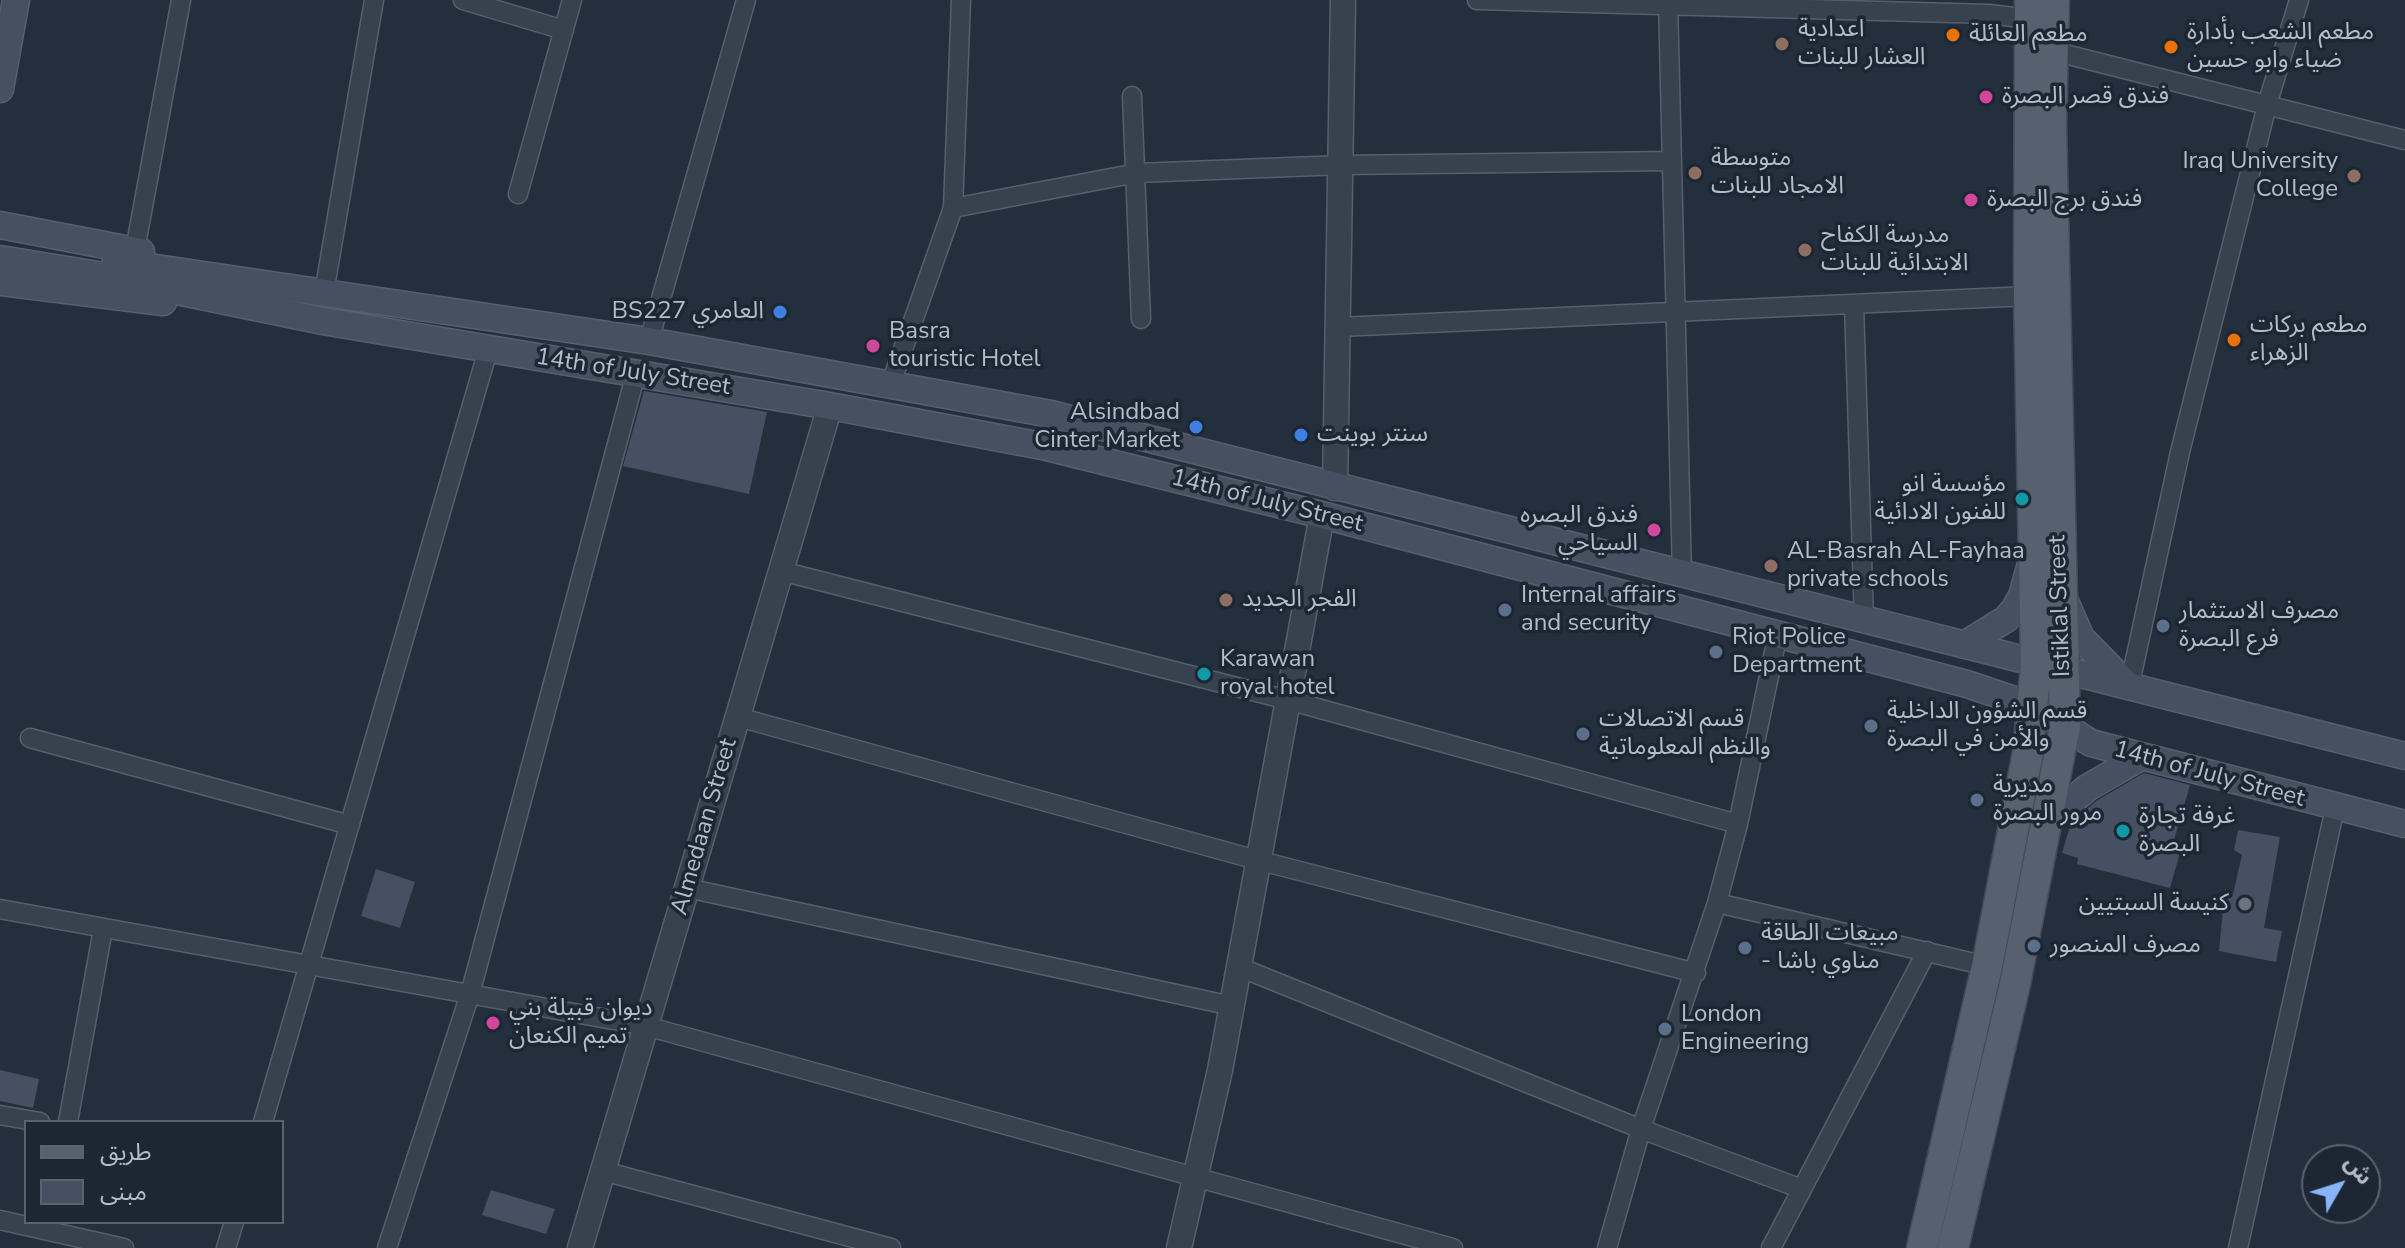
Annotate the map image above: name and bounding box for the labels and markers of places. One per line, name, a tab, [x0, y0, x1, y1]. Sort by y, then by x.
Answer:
place label: اعدادية العشار للبنات	[1798, 16, 1926, 72]
place label: مطعم الشعب بأدارة ضياء وابو حسين	[2187, 19, 2374, 75]
place label: مطعم العائلة	[1969, 21, 2088, 49]
marker: مطعم العائلة	[1944, 26, 1962, 44]
marker: اعدادية العشار للبنات	[1773, 35, 1791, 53]
marker: مطعم الشعب بأدارة ضياء وابو حسين	[2162, 38, 2180, 56]
place label: فندق قصر البصرة	[2002, 83, 2169, 111]
marker: فندق قصر البصرة	[1977, 88, 1995, 106]
place label: متوسطة الامجاد للبنات	[1711, 145, 1844, 201]
place label: Iraq University College	[2182, 148, 2338, 204]
marker: متوسطة الامجاد للبنات	[1686, 164, 1704, 182]
marker: Iraq University College	[2345, 167, 2363, 185]
place label: فندق برج البصرة	[1987, 186, 2142, 214]
marker: فندق برج البصرة	[1962, 191, 1980, 209]
place label: مدرسة الكفاح الابتدائية للبنات	[1821, 222, 1969, 278]
marker: مدرسة الكفاح الابتدائية للبنات	[1796, 241, 1814, 259]
place label: BS227 العامري	[612, 298, 764, 326]
marker: BS227 العامري	[771, 303, 789, 321]
place label: مطعم بركات الزهراء	[2250, 312, 2368, 368]
place label: Basra touristic Hotel	[889, 318, 1041, 374]
marker: مطعم بركات الزهراء	[2225, 331, 2243, 349]
marker: Basra touristic Hotel	[864, 337, 882, 355]
place label: Alsindbad Cinter Market	[1034, 399, 1180, 455]
marker: Alsindbad Cinter Market	[1187, 418, 1205, 436]
place label: سنتر بوينت	[1317, 421, 1428, 449]
marker: سنتر بوينت	[1292, 426, 1310, 444]
place label: مؤسسة انو للفنون الادائية	[1875, 471, 2006, 527]
marker: مؤسسة انو للفنون الادائية	[2013, 490, 2031, 508]
place label: فندق البصره السياحي	[1520, 502, 1638, 558]
marker: فندق البصره السياحي	[1645, 521, 1663, 539]
place label: AL-Basrah AL-Fayhaa private schools	[1787, 538, 2025, 594]
marker: AL-Basrah AL-Fayhaa private schools	[1762, 557, 1780, 575]
place label: Internal affairs and security	[1521, 582, 1677, 638]
place label: الفجر الجديد	[1242, 586, 1357, 614]
marker: الفجر الجديد	[1217, 591, 1235, 609]
place label: مصرف الاستثمار فرع البصرة	[2179, 598, 2339, 654]
marker: Internal affairs and security	[1496, 601, 1514, 619]
marker: مصرف الاستثمار فرع البصرة	[2154, 617, 2172, 635]
place label: Riot Police Department	[1732, 624, 1862, 680]
marker: Riot Police Department	[1707, 643, 1725, 661]
place label: Karawan royal hotel	[1220, 646, 1335, 702]
marker: Karawan royal hotel	[1195, 665, 1213, 683]
place label: قسم الشؤون الداخلية والأمن في البصرة	[1887, 698, 2087, 754]
place label: قسم الاتصالات والنظم المعلوماتية	[1599, 706, 1771, 762]
marker: قسم الشؤون الداخلية والأمن في البصرة	[1862, 717, 1880, 735]
marker: قسم الاتصالات والنظم المعلوماتية	[1574, 725, 1592, 743]
place label: مديرية مرور البصرة	[1993, 772, 2102, 828]
marker: مديرية مرور البصرة	[1968, 791, 1986, 809]
place label: غرفة تجارة البصرة	[2139, 803, 2235, 859]
marker: غرفة تجارة البصرة	[2114, 822, 2132, 840]
place label: كنيسة السبتيين	[2079, 890, 2229, 918]
marker: كنيسة السبتيين	[2236, 895, 2254, 913]
place label: مبيعات الطاقة - مناوي باشا	[1761, 920, 1899, 976]
place label: مصرف المنصور	[2050, 932, 2201, 960]
marker: مصرف المنصور	[2025, 937, 2043, 955]
marker: مبيعات الطاقة - مناوي باشا	[1736, 939, 1754, 957]
place label: ديوان قبيلة بني تميم الكنعان	[509, 995, 653, 1051]
place label: London Engineering	[1681, 1001, 1809, 1057]
marker: ديوان قبيلة بني تميم الكنعان	[484, 1014, 502, 1032]
marker: London Engineering	[1656, 1020, 1674, 1038]

